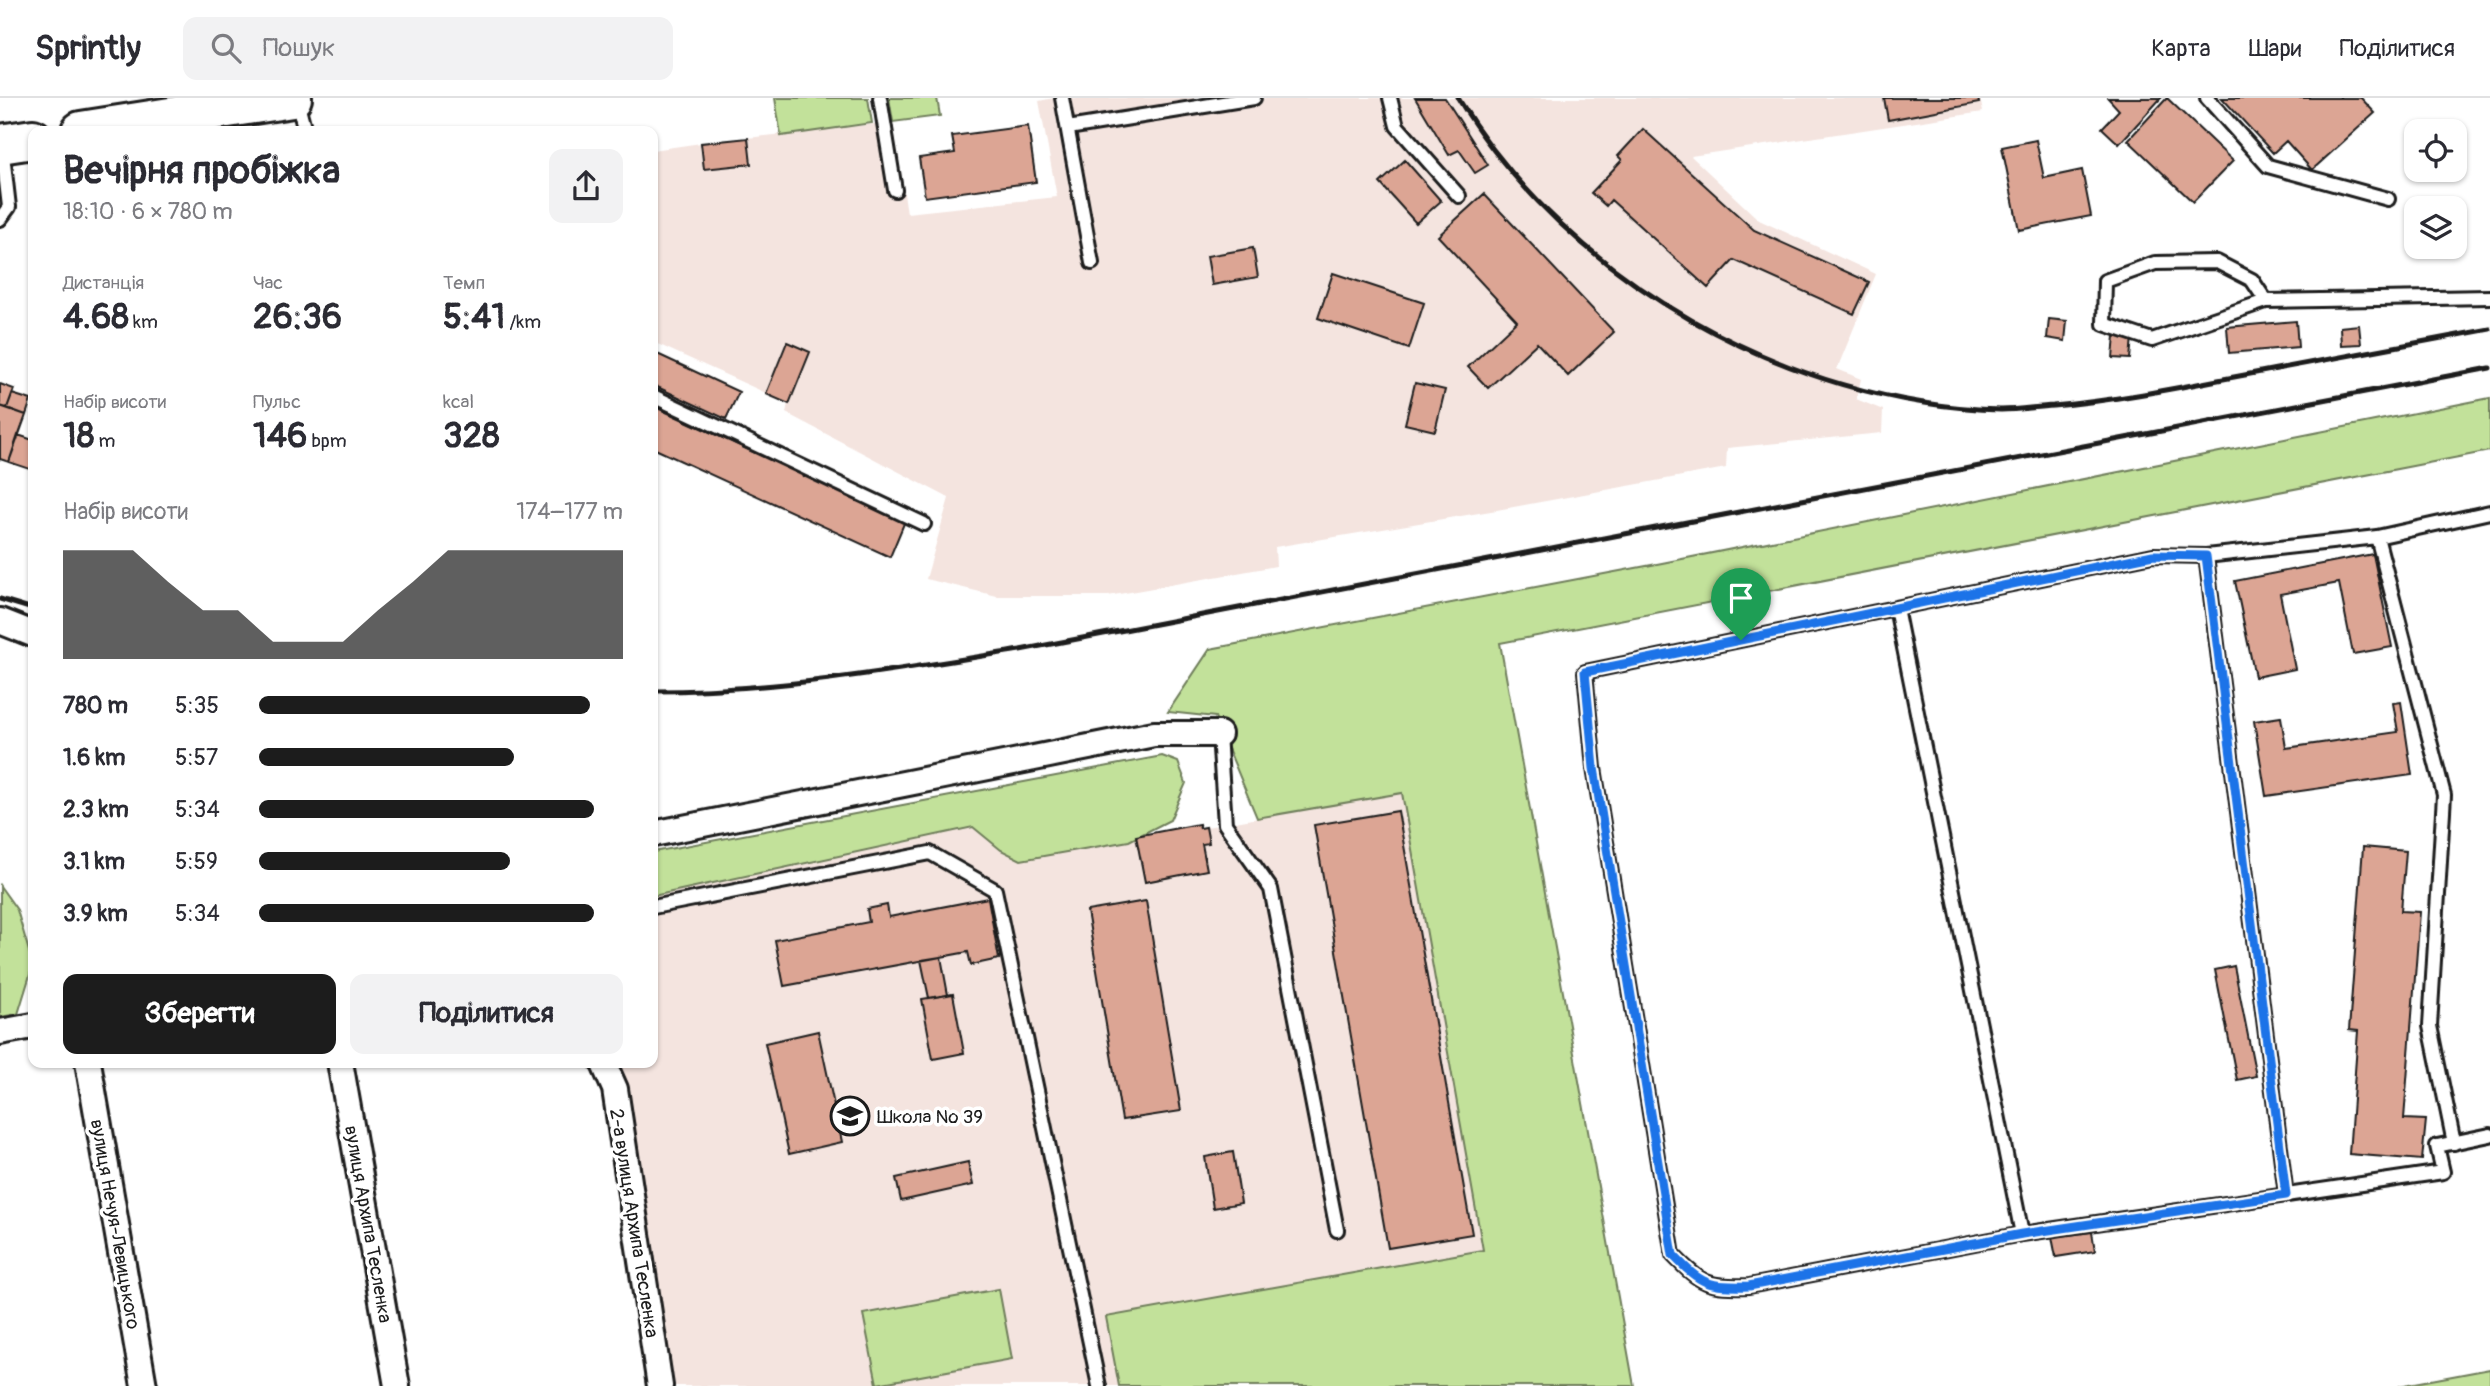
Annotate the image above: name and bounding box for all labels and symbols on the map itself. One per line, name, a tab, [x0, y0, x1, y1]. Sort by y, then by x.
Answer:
pin	[1711, 568, 1771, 640]
school or university icon: Школа № 39	[829, 1095, 871, 1137]
place label: Школа № 39	[877, 1105, 983, 1129]
street label: 2-а вулиця Архипа Тесленка	[604, 1107, 664, 1340]
street label: вулиця Нечуя-Левицького	[85, 1117, 145, 1331]
street label: вулиця Архипа Тесленка	[339, 1124, 397, 1325]

